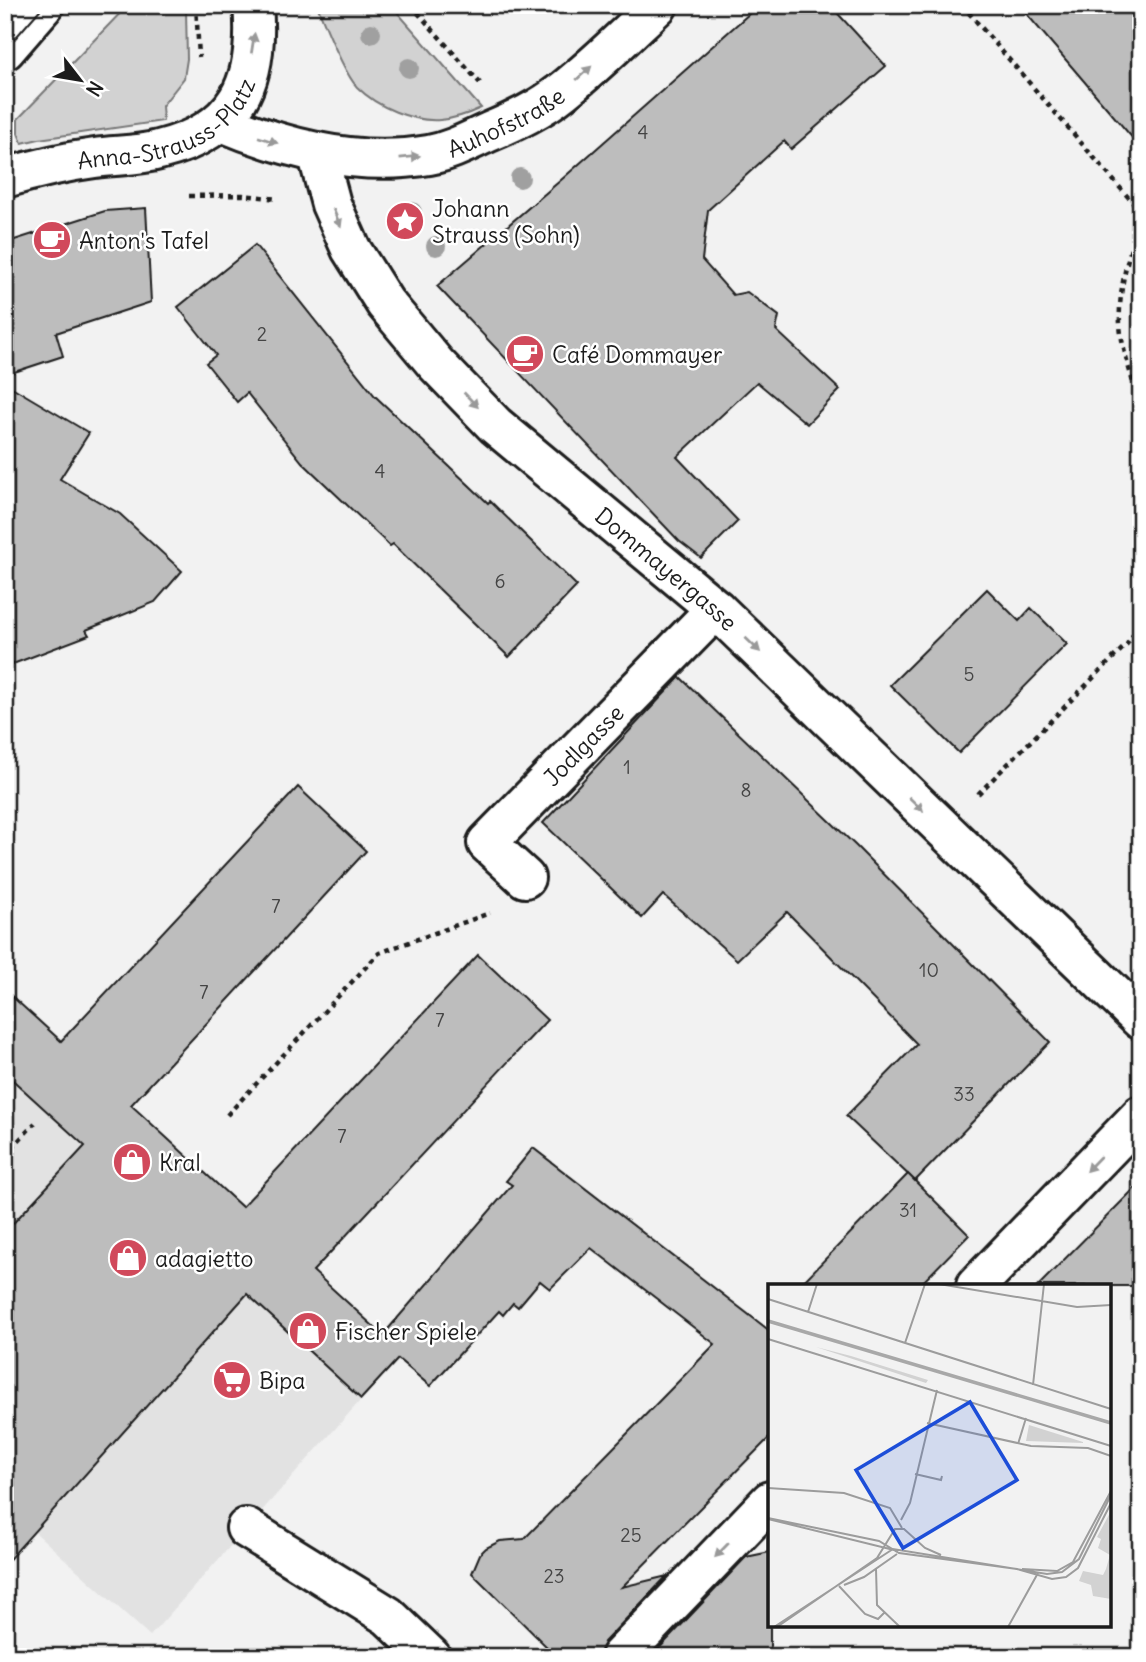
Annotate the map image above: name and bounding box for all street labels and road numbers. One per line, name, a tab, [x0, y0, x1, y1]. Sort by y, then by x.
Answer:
street label: Anna-Strauss-Platz	[75, 74, 261, 175]
street label: Auhofstraße	[443, 81, 570, 163]
street label: Dommayergasse	[590, 501, 744, 636]
street label: Jodlgasse	[537, 698, 629, 792]

